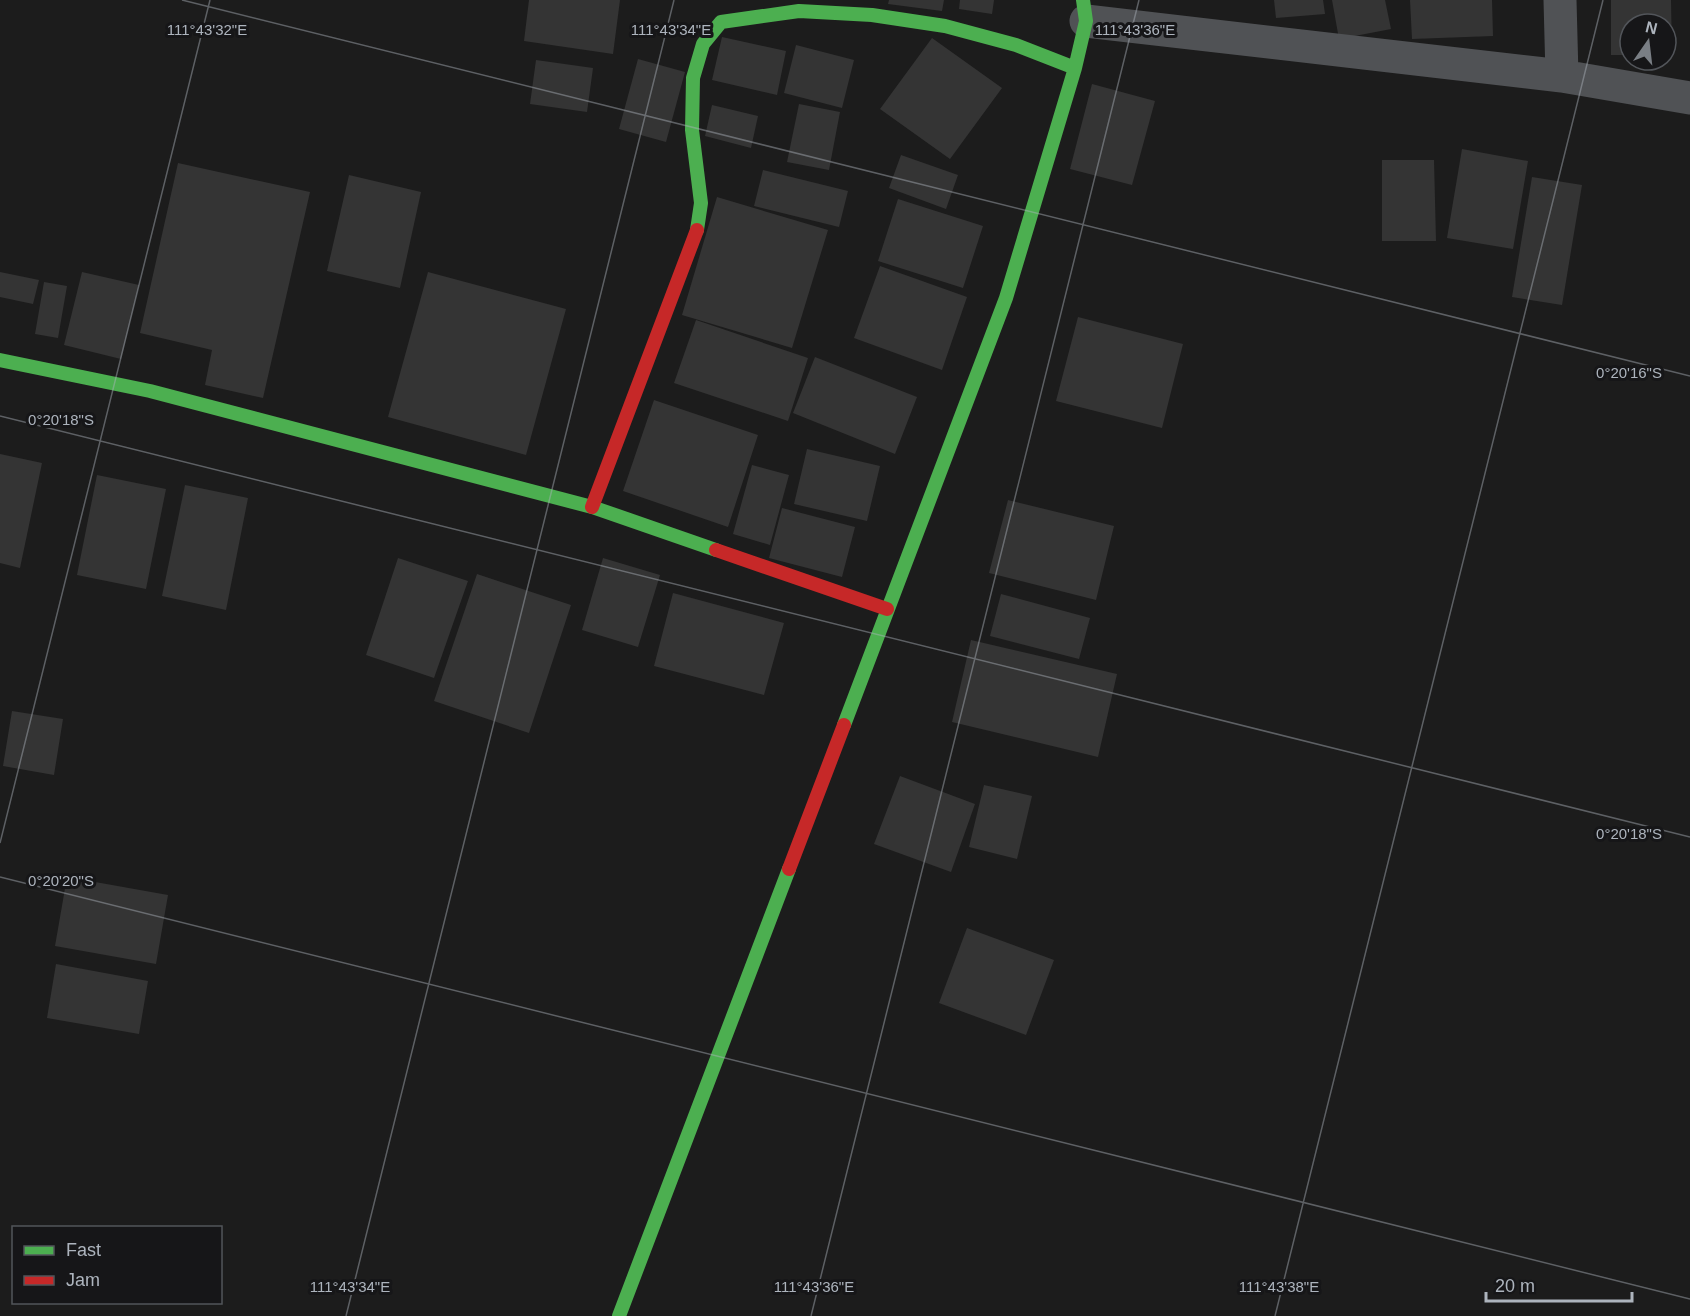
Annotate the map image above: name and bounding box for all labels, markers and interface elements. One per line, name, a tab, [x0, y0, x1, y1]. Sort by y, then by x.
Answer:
north arrow	[1618, 12, 1678, 72]
text: N	[1644, 18, 1659, 38]
text: 111°43'32"E	[167, 21, 247, 38]
text: 111°43'34"E	[631, 21, 711, 38]
text: 111°43'36"E	[1095, 21, 1175, 38]
text: 0°20'16"S	[1596, 364, 1662, 381]
text: 0°20'18"S	[28, 411, 94, 428]
text: 0°20'18"S	[1596, 825, 1662, 842]
text: 0°20'20"S	[28, 872, 94, 889]
legend	[12, 1226, 222, 1304]
text: Fast	[66, 1240, 101, 1260]
scale bar	[1486, 1265, 1632, 1303]
text: Jam	[66, 1270, 100, 1290]
text: 20 m	[1495, 1276, 1535, 1296]
text: 111°43'34"E	[310, 1278, 390, 1295]
text: 111°43'36"E	[774, 1278, 854, 1295]
text: 111°43'38"E	[1239, 1278, 1319, 1295]

